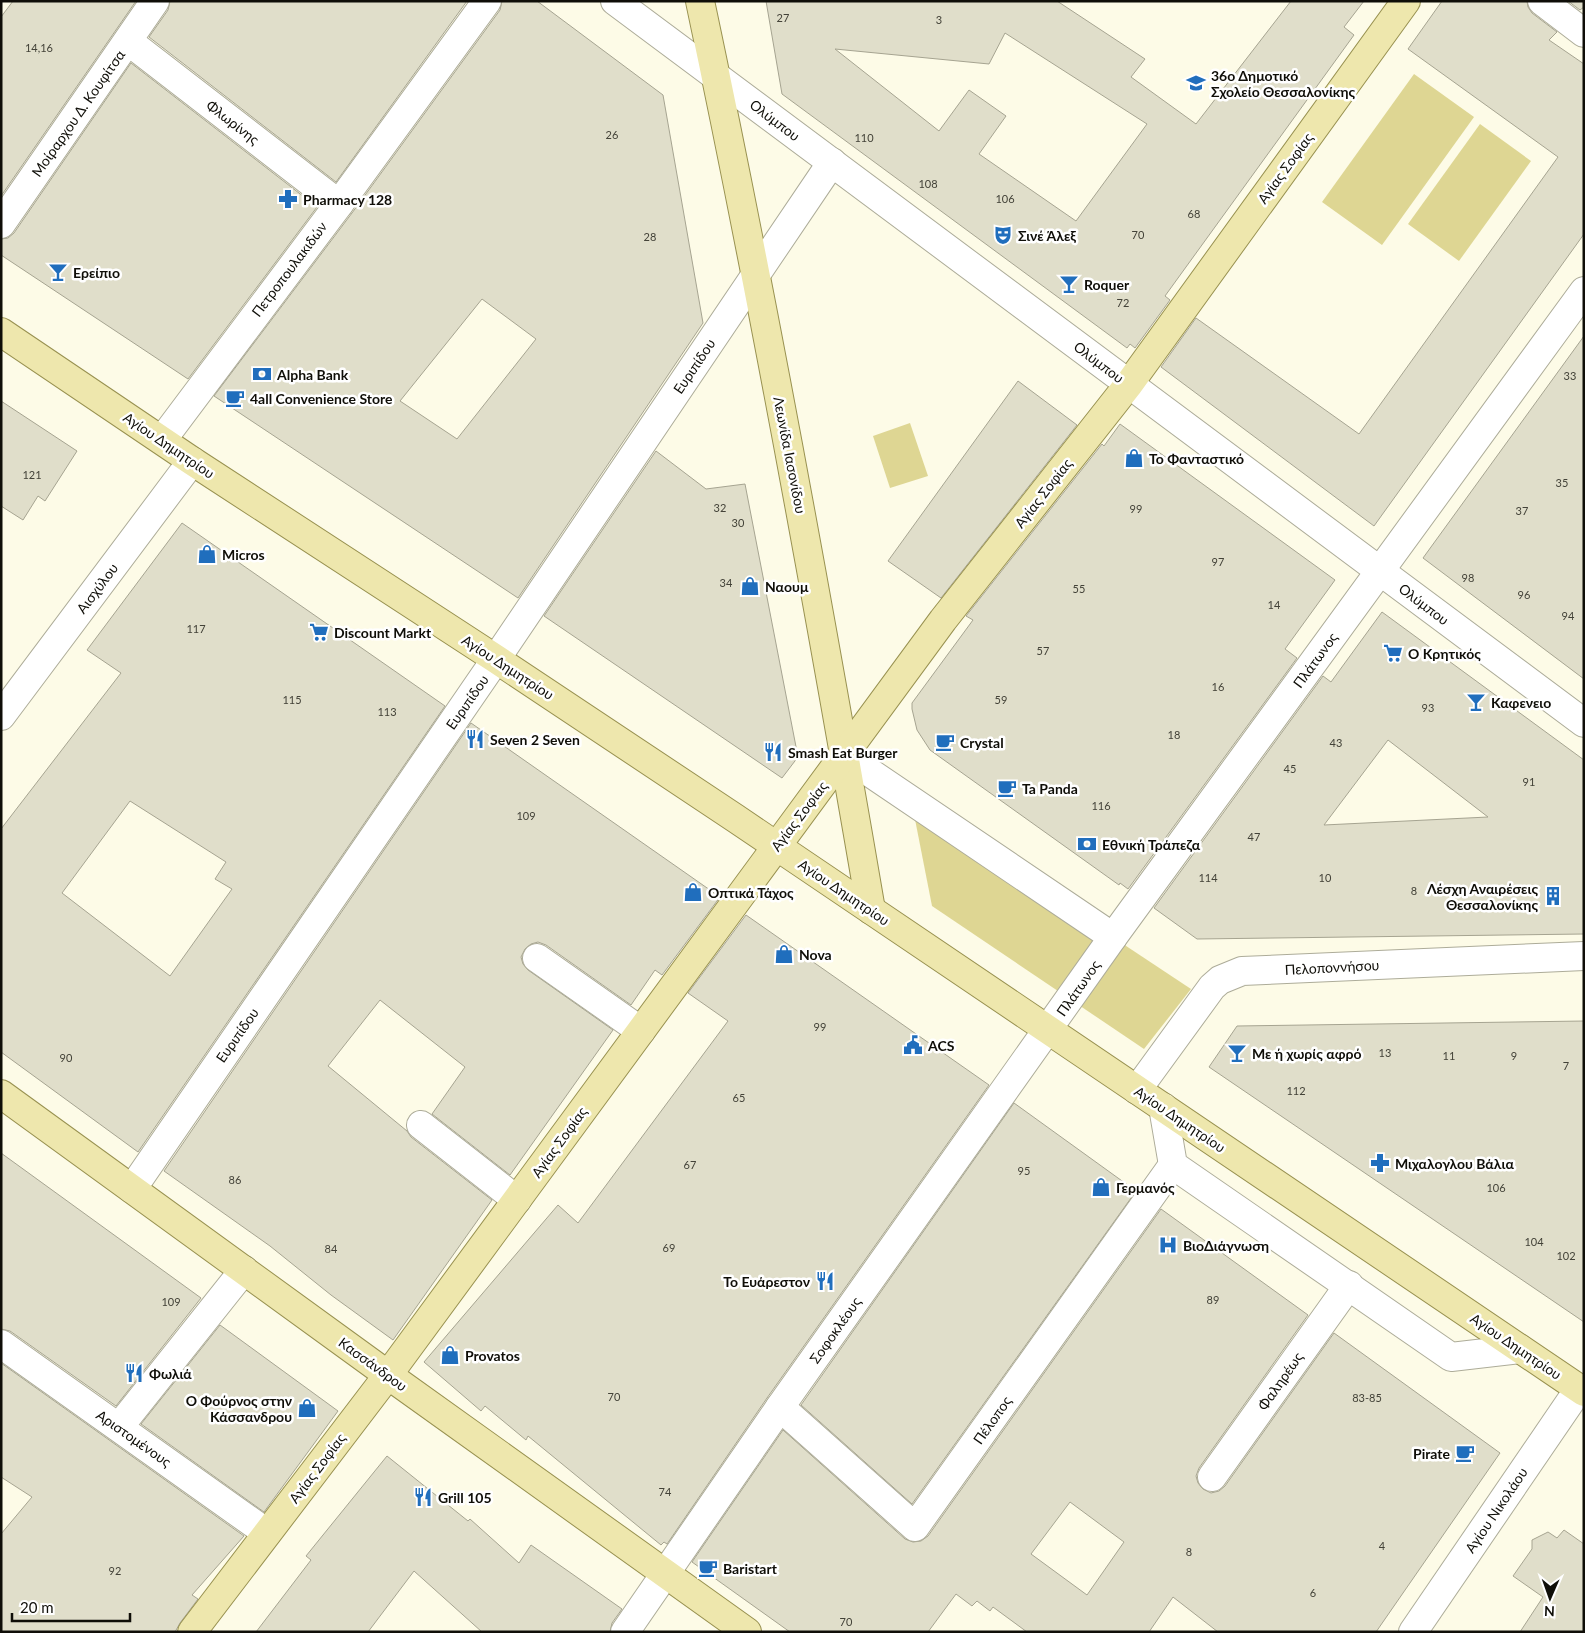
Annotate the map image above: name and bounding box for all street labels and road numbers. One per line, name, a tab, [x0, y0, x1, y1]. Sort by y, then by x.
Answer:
street label: Μοίραρχου Δ. Κουφίτσα	[28, 46, 129, 180]
street label: Φλωρίνης	[203, 96, 263, 148]
street label: Ολύμπου	[747, 96, 803, 144]
street label: Αγίας Σοφίας	[1254, 129, 1317, 207]
street label: Πετροπουλακιδών	[248, 218, 330, 320]
street label: Ευριπίδου	[669, 335, 719, 397]
street label: Ολύμπου	[1071, 338, 1127, 386]
street label: Λεωνίδα Ιασονίδου	[770, 395, 810, 515]
street label: Αγίου Δημητρίου	[120, 408, 218, 482]
street label: Αγίας Σοφίας	[1011, 455, 1076, 531]
street label: Αισχύλου	[73, 560, 121, 616]
street label: Ολύμπου	[1396, 580, 1452, 628]
street label: Πλάτωνος	[1289, 629, 1341, 691]
street label: Αγίου Δημητρίου	[459, 631, 557, 703]
street label: Ευριπίδου	[442, 671, 492, 733]
street label: Αγίας Σοφίας	[767, 777, 831, 854]
street label: Αγίου Δημητρίου	[795, 855, 893, 929]
street label: Πλάτωνος	[1053, 956, 1104, 1019]
street label: Πελοποννήσου	[1284, 956, 1380, 978]
street label: Ευριπίδου	[212, 1004, 262, 1066]
street label: Αγίου Δημητρίου	[1131, 1082, 1229, 1156]
street label: Αγίας Σοφίας	[528, 1103, 591, 1181]
street label: Σοφοκλέους	[806, 1293, 864, 1367]
street label: Αγίου Δημητρίου	[1467, 1309, 1565, 1383]
street label: Κασσάνδρου	[336, 1334, 410, 1394]
street label: Φαληρέως	[1254, 1348, 1306, 1413]
street label: Πέλοπος	[969, 1392, 1015, 1447]
street label: Αριστομένους	[93, 1406, 175, 1470]
street label: Αγίας Σοφίας	[285, 1429, 349, 1506]
street label: Αγίου Νικολάου	[1461, 1464, 1531, 1556]

